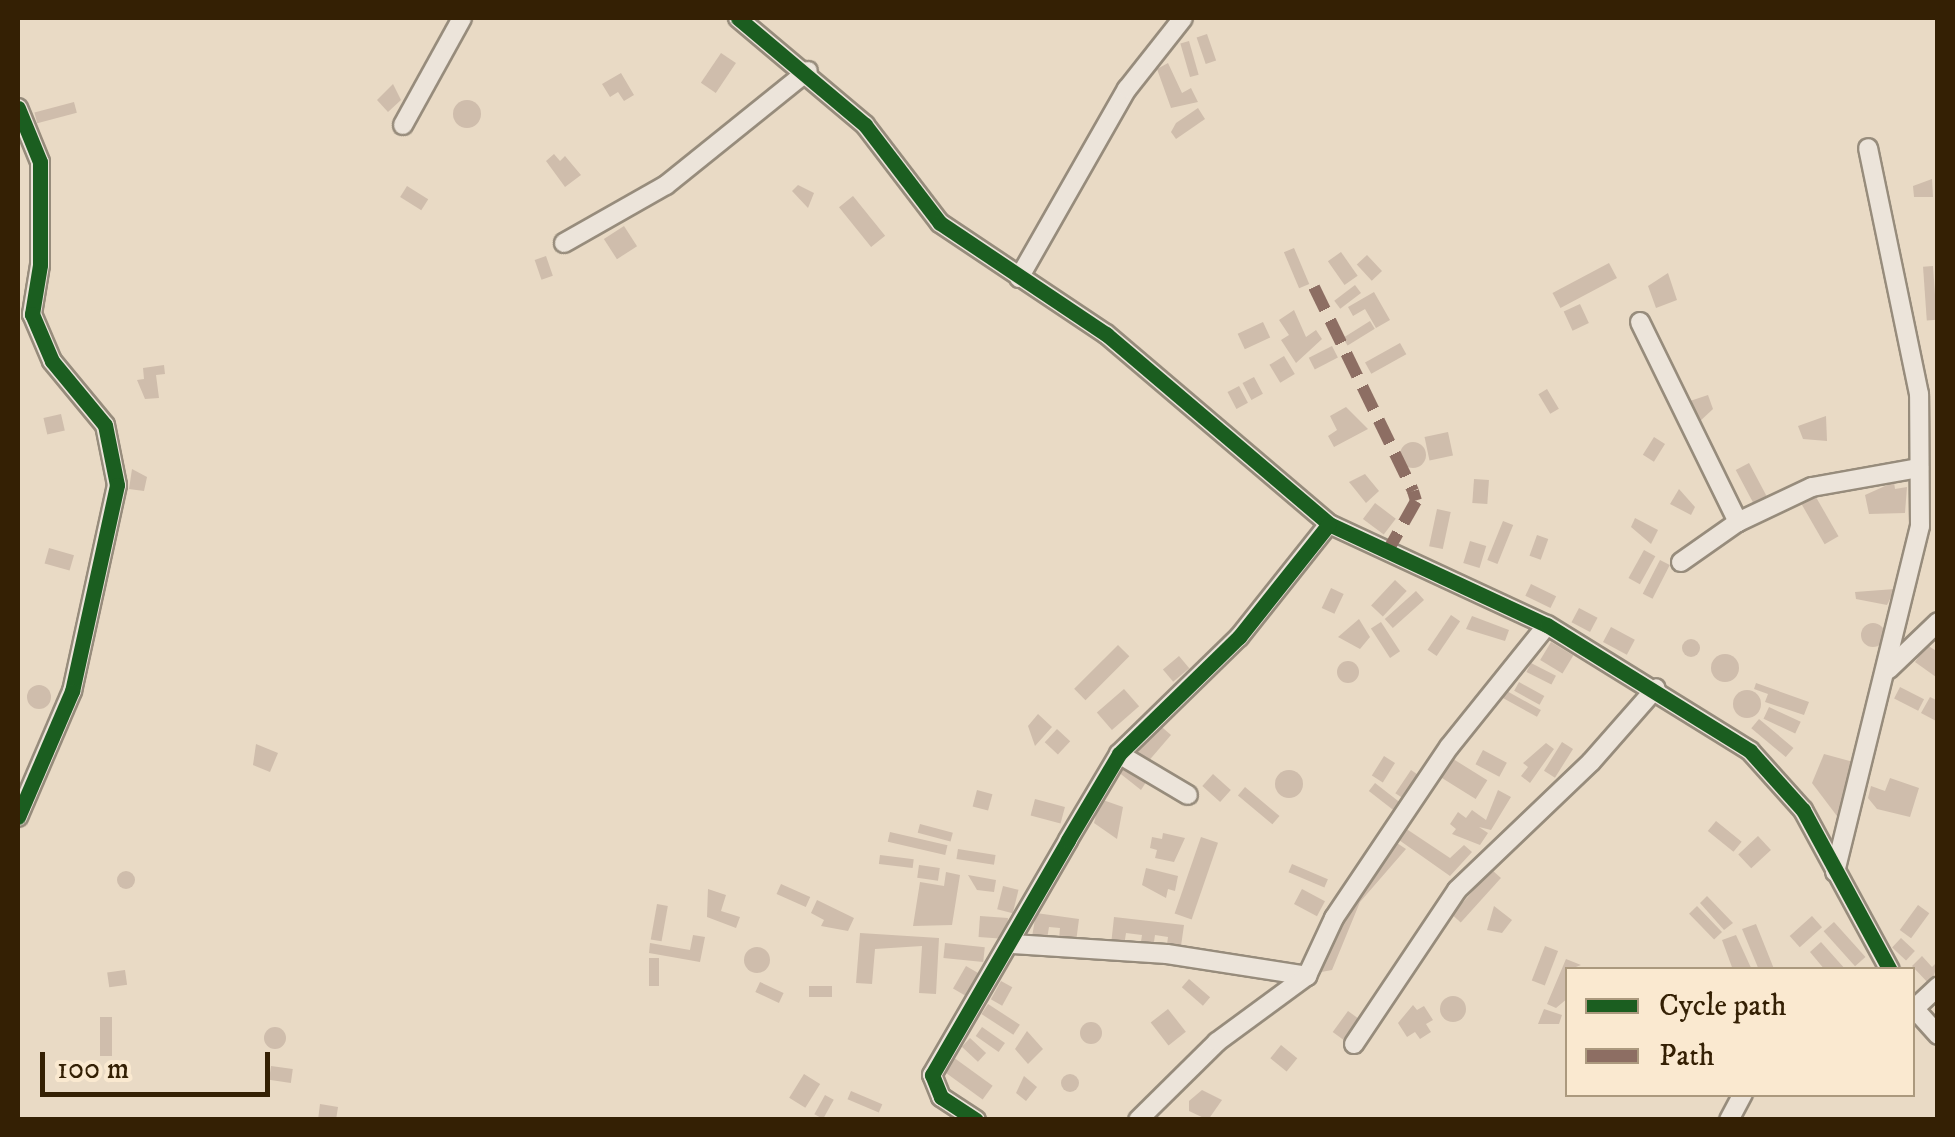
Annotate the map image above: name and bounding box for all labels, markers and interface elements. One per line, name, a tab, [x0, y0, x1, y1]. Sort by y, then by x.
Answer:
legend	[1565, 967, 1915, 1097]
text: Cycle path	[1659, 988, 1787, 1025]
scale bar	[45, 1032, 275, 1094]
text: Path	[1659, 1038, 1715, 1075]
text: 100 m	[57, 1051, 129, 1088]

